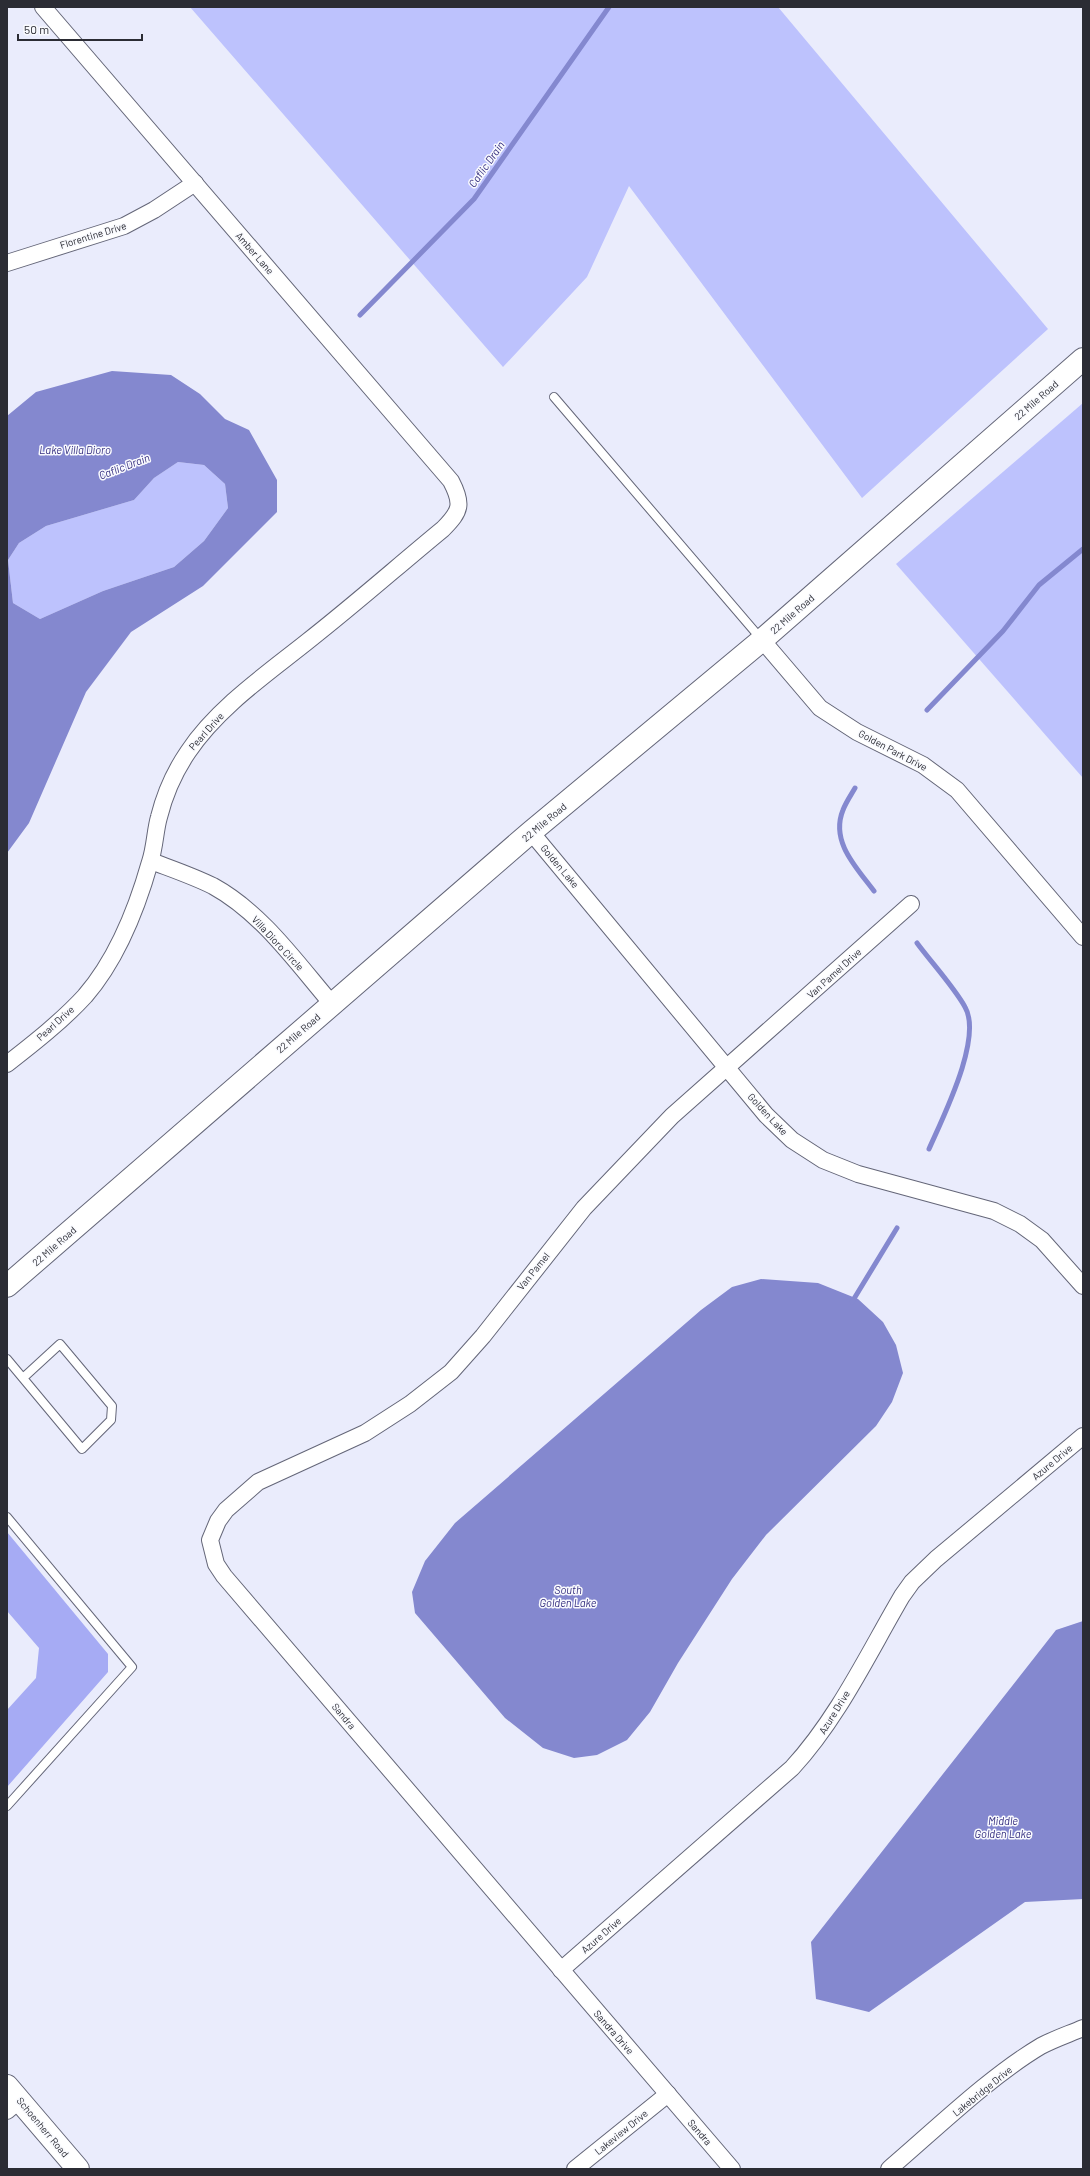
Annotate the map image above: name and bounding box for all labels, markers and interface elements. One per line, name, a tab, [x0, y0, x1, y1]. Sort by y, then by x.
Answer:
scale bar	[18, 16, 142, 42]
text: 50 m	[24, 22, 49, 36]
water label: Caflic Drain	[465, 138, 507, 190]
street label: Florentine Drive	[58, 219, 128, 251]
street label: Amber Lane	[233, 229, 277, 277]
street label: 22 Mile Road	[1012, 378, 1060, 422]
water label: Lake Villa Dioro	[39, 443, 111, 456]
water label: Caflic Drain	[97, 450, 152, 482]
street label: 22 Mile Road	[768, 592, 816, 636]
street label: Pearl Drive	[186, 710, 226, 752]
street label: Golden Park Drive	[857, 727, 929, 773]
street label: 22 Mile Road	[519, 800, 569, 844]
street label: Golden Lake	[538, 842, 582, 890]
street label: Villa Dioro Circle	[250, 913, 306, 973]
street label: Van Pamel Drive	[804, 945, 864, 1001]
street label: Pearl Drive	[34, 1003, 76, 1043]
street label: 22 Mile Road	[274, 1011, 322, 1055]
street label: Golden Lake	[746, 1091, 790, 1137]
street label: 22 Mile Road	[30, 1224, 78, 1268]
street label: Van Pamel	[514, 1250, 552, 1292]
street label: Azure Drive	[1029, 1442, 1075, 1482]
water label: South Golden Lake	[540, 1583, 597, 1609]
street label: Azure Drive	[816, 1688, 852, 1736]
street label: Sandra	[330, 1700, 358, 1732]
water label: Middle Golden Lake	[975, 1814, 1032, 1840]
street label: Azure Drive	[579, 1914, 623, 1956]
street label: Sandra Drive	[592, 2007, 636, 2057]
street label: Lakebridge Drive	[950, 2063, 1014, 2119]
street label: Schoenherr Road	[14, 2095, 72, 2159]
street label: Lakeview Drive	[592, 2107, 650, 2157]
street label: Sandra	[685, 2117, 715, 2147]

